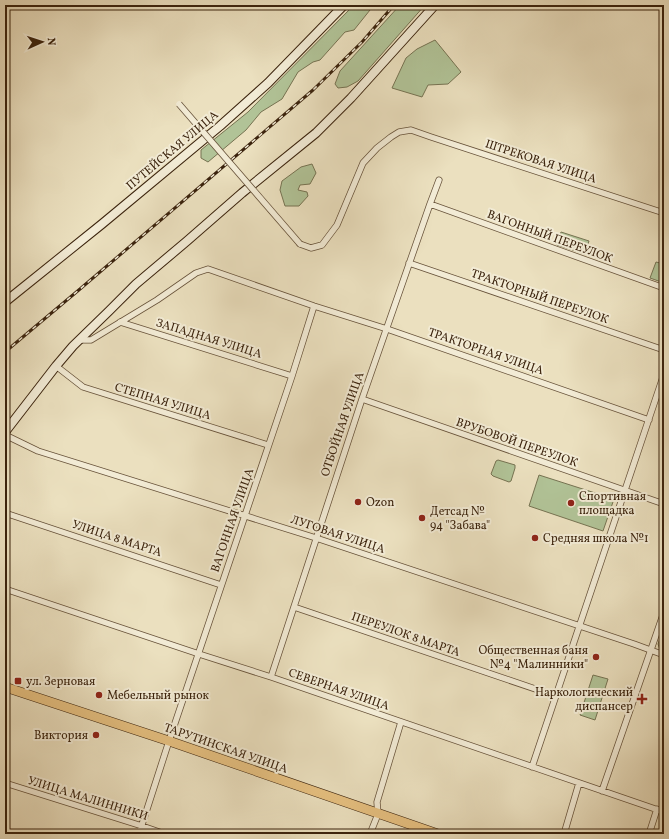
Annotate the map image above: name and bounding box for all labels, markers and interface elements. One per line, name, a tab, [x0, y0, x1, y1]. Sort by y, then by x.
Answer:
north arrow	[22, 22, 62, 62]
text: N	[43, 37, 58, 46]
street label: ПУТЕЙСКАЯ УЛИЦА	[123, 106, 223, 194]
street label: ШТРЕКОВАЯ УЛИЦА	[483, 136, 599, 188]
street label: ВАГОННЫЙ ПЕРЕУЛОК	[485, 206, 615, 267]
street label: ТРАКТОРНЫЙ ПЕРЕУЛОК	[469, 265, 611, 328]
street label: ЗАПАДНАЯ УЛИЦА	[154, 315, 264, 363]
street label: ТРАКТОРНАЯ УЛИЦА	[426, 325, 546, 379]
street label: ОТБОЙНАЯ УЛИЦА	[317, 369, 369, 479]
street label: СТЕПНАЯ УЛИЦА	[113, 380, 213, 424]
street label: ВРУБОВОЙ ПЕРЕУЛОК	[454, 414, 580, 471]
street label: ВАГОННАЯ УЛИЦА	[208, 466, 258, 575]
place label: Спортивная площадка	[579, 489, 646, 519]
place label: Ozon	[366, 495, 394, 511]
marker: Ozon	[353, 497, 363, 507]
marker: Спортивная площадка	[566, 498, 576, 508]
place label: Детсад № 94 "Забава"	[430, 504, 490, 534]
street label: ЛУГОВАЯ УЛИЦА	[288, 512, 388, 558]
marker: Детсад № 94 "Забава"	[417, 513, 427, 523]
street label: УЛИЦА 8 МАРТА	[70, 517, 164, 561]
place label: Средняя школа №1	[543, 531, 649, 547]
marker: Средняя школа №1	[530, 533, 540, 543]
street label: ПЕРЕУЛОК 8 МАРТА	[349, 609, 463, 661]
place label: Общественная баня №4 "Малинники"	[478, 643, 588, 673]
marker: Общественная баня №4 "Малинники"	[591, 652, 601, 662]
street label: СЕВЕРНАЯ УЛИЦА	[286, 665, 392, 715]
place label: ул. Зерновая	[26, 674, 95, 690]
marker: ул. Зерновая	[13, 676, 23, 686]
place label: Наркологический диспансер	[535, 685, 633, 715]
place label: Мебельный рынок	[107, 688, 210, 704]
marker: Мебельный рынок	[94, 690, 104, 700]
marker: Наркологический диспансер	[636, 693, 648, 705]
street label: ТАРУТИНСКАЯ УЛИЦА	[162, 720, 290, 778]
place label: Виктория	[34, 728, 88, 744]
marker: Виктория	[91, 730, 101, 740]
street label: УЛИЦА МАЛИННИКИ	[26, 773, 150, 825]

